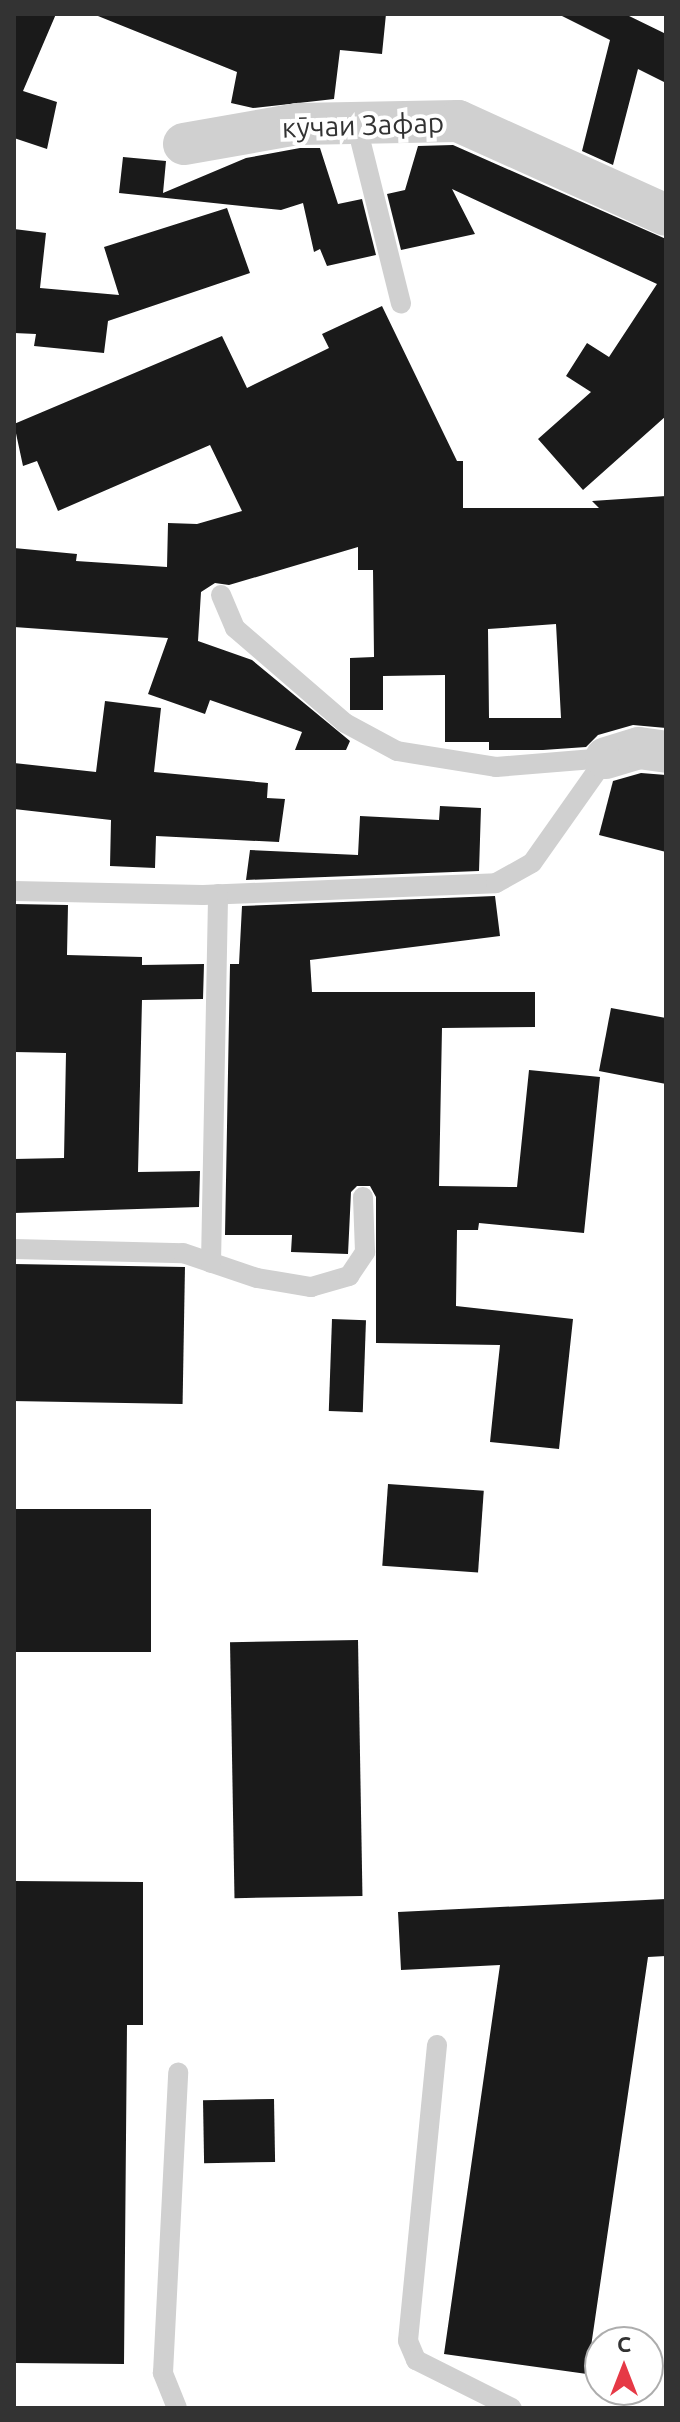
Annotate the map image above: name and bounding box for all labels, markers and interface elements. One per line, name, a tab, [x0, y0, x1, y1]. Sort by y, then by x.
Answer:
street label: кӯчаи Зафар	[281, 105, 445, 145]
north arrow	[584, 2326, 664, 2406]
text: С	[617, 2331, 631, 2356]

